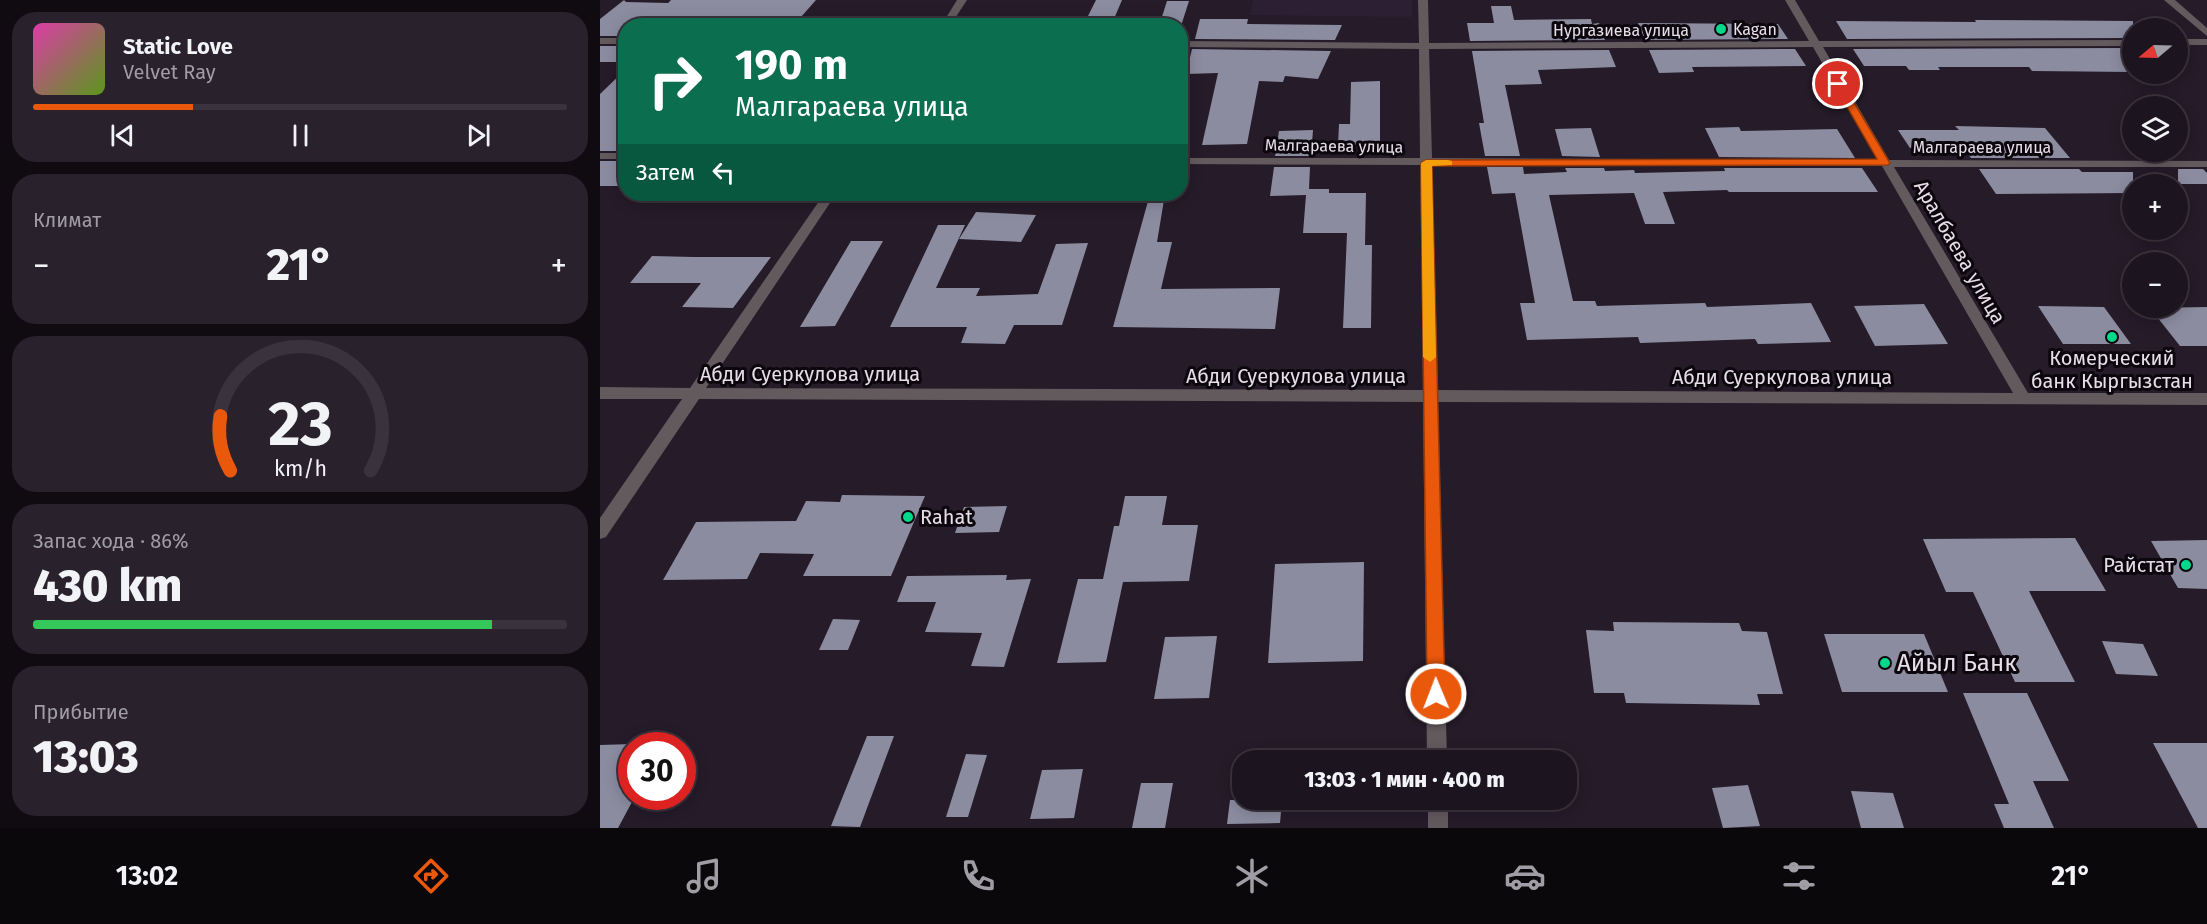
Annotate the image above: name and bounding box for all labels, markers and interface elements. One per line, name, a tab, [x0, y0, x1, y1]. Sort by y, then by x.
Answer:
north arrow	[2122, 18, 2188, 84]
map controls	[2122, 18, 2188, 318]
place label: Kagan	[1733, 20, 1777, 39]
street label: Нургазиева улица	[1553, 21, 1689, 40]
marker: Kagan	[1714, 22, 1728, 36]
text: Static Love	[123, 33, 233, 60]
text: 190 m	[735, 40, 848, 90]
icon: right	[636, 42, 714, 120]
pin	[1812, 58, 1863, 109]
text: Velvet Ray	[123, 60, 216, 84]
icon: arrive	[1821, 67, 1854, 100]
text: Малгараева улица	[735, 91, 969, 123]
button: layers	[2122, 96, 2188, 162]
icon: previous	[106, 119, 139, 152]
icon: pause	[284, 119, 317, 152]
icon: next	[462, 119, 495, 152]
street label: Малгараева улица	[1265, 135, 1403, 157]
street label: Малгараева улица	[1913, 138, 2051, 157]
icon: left	[707, 156, 740, 189]
text: Затем	[636, 159, 695, 186]
button: +	[2122, 174, 2188, 240]
street label: Аралбаева улица	[1909, 176, 2011, 328]
text: Климат	[33, 208, 101, 232]
text: 21°	[266, 238, 334, 292]
text: −	[33, 246, 50, 286]
text: +	[551, 246, 567, 286]
button: −	[2122, 252, 2188, 318]
marker: Комерческий банк Кыргызстан	[2105, 330, 2119, 344]
place label: Комерческий банк Кыргызстан	[2031, 346, 2193, 393]
street label: Абди Суеркулова улица	[700, 362, 920, 386]
street label: Абди Суеркулова улица	[1186, 364, 1406, 388]
street label: Абди Суеркулова улица	[1672, 365, 1892, 389]
text: 23	[268, 387, 332, 462]
text: km/h	[273, 456, 327, 482]
place label: Rahat	[920, 505, 973, 529]
marker: Rahat	[901, 510, 915, 524]
text: Запас хода · 86%	[33, 529, 188, 553]
place label: Райстат	[2103, 553, 2175, 577]
marker: Райстат	[2179, 558, 2193, 572]
text: 430 km	[33, 559, 182, 613]
place label: Айыл Банк	[1897, 649, 2017, 677]
marker: Айыл Банк	[1878, 656, 1892, 670]
position arrow	[1404, 662, 1468, 726]
text: Прибытие	[33, 700, 129, 724]
text: 13:03	[33, 730, 139, 784]
speed limit sign: 30	[618, 732, 696, 810]
text: 13:03 · 1 мин · 400 m	[1304, 766, 1505, 793]
icon: directions	[410, 855, 452, 897]
icon: music	[683, 855, 725, 897]
icon: phone	[957, 855, 999, 897]
icon: climate	[1231, 855, 1273, 897]
icon: car	[1504, 855, 1546, 897]
icon: filters	[1778, 855, 1820, 897]
text: 13:02	[116, 860, 178, 892]
text: 21°	[2051, 860, 2091, 892]

